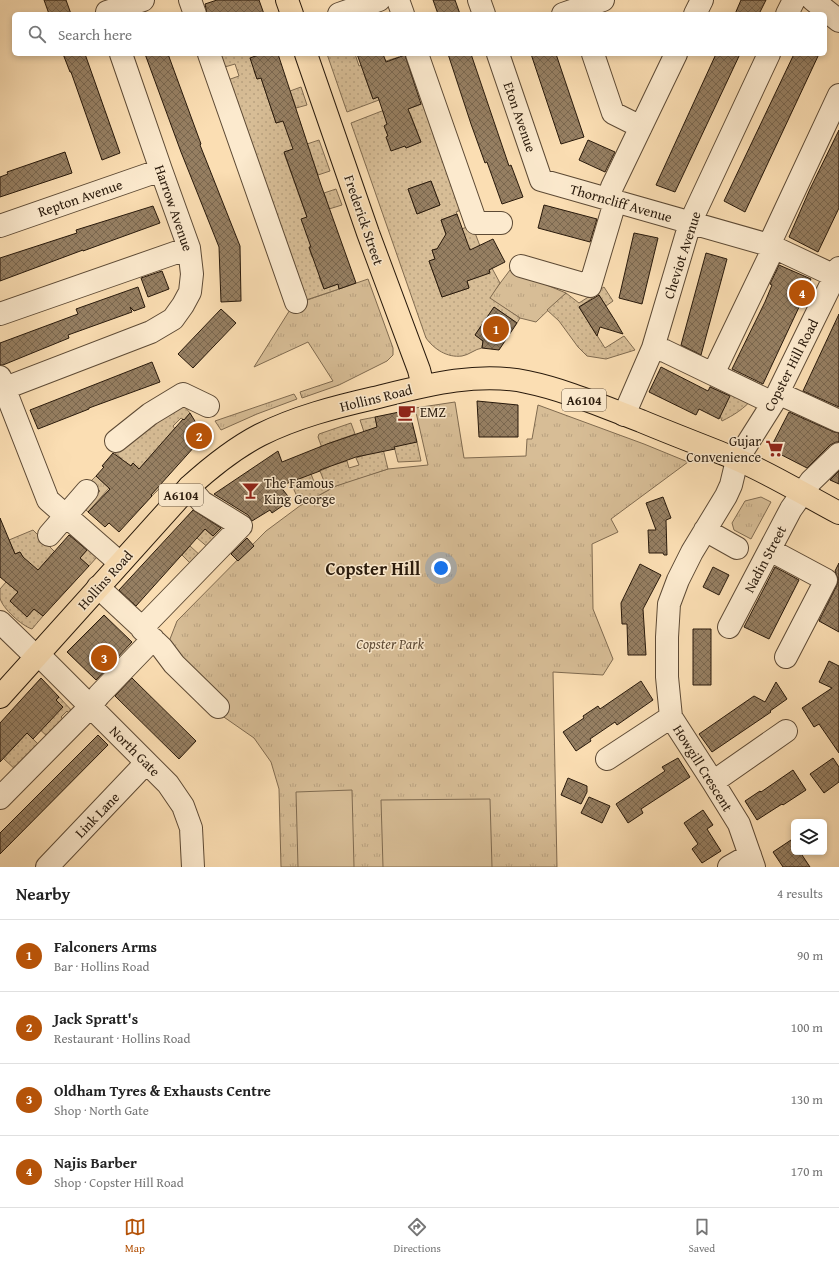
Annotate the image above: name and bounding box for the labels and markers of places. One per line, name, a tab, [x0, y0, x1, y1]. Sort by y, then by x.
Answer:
pin: 4	[789, 278, 815, 308]
pin: 1	[483, 314, 509, 344]
cafe icon: EMZ	[397, 402, 417, 422]
place label: EMZ	[420, 402, 446, 422]
pin: 2	[186, 421, 212, 451]
place label: Gujar Convenience	[686, 431, 761, 467]
supermarket icon: Gujar Convenience	[764, 439, 784, 459]
place label: The Famous King George	[264, 473, 336, 509]
bar icon: The Famous King George	[241, 481, 261, 501]
pin: 3	[91, 643, 117, 673]

